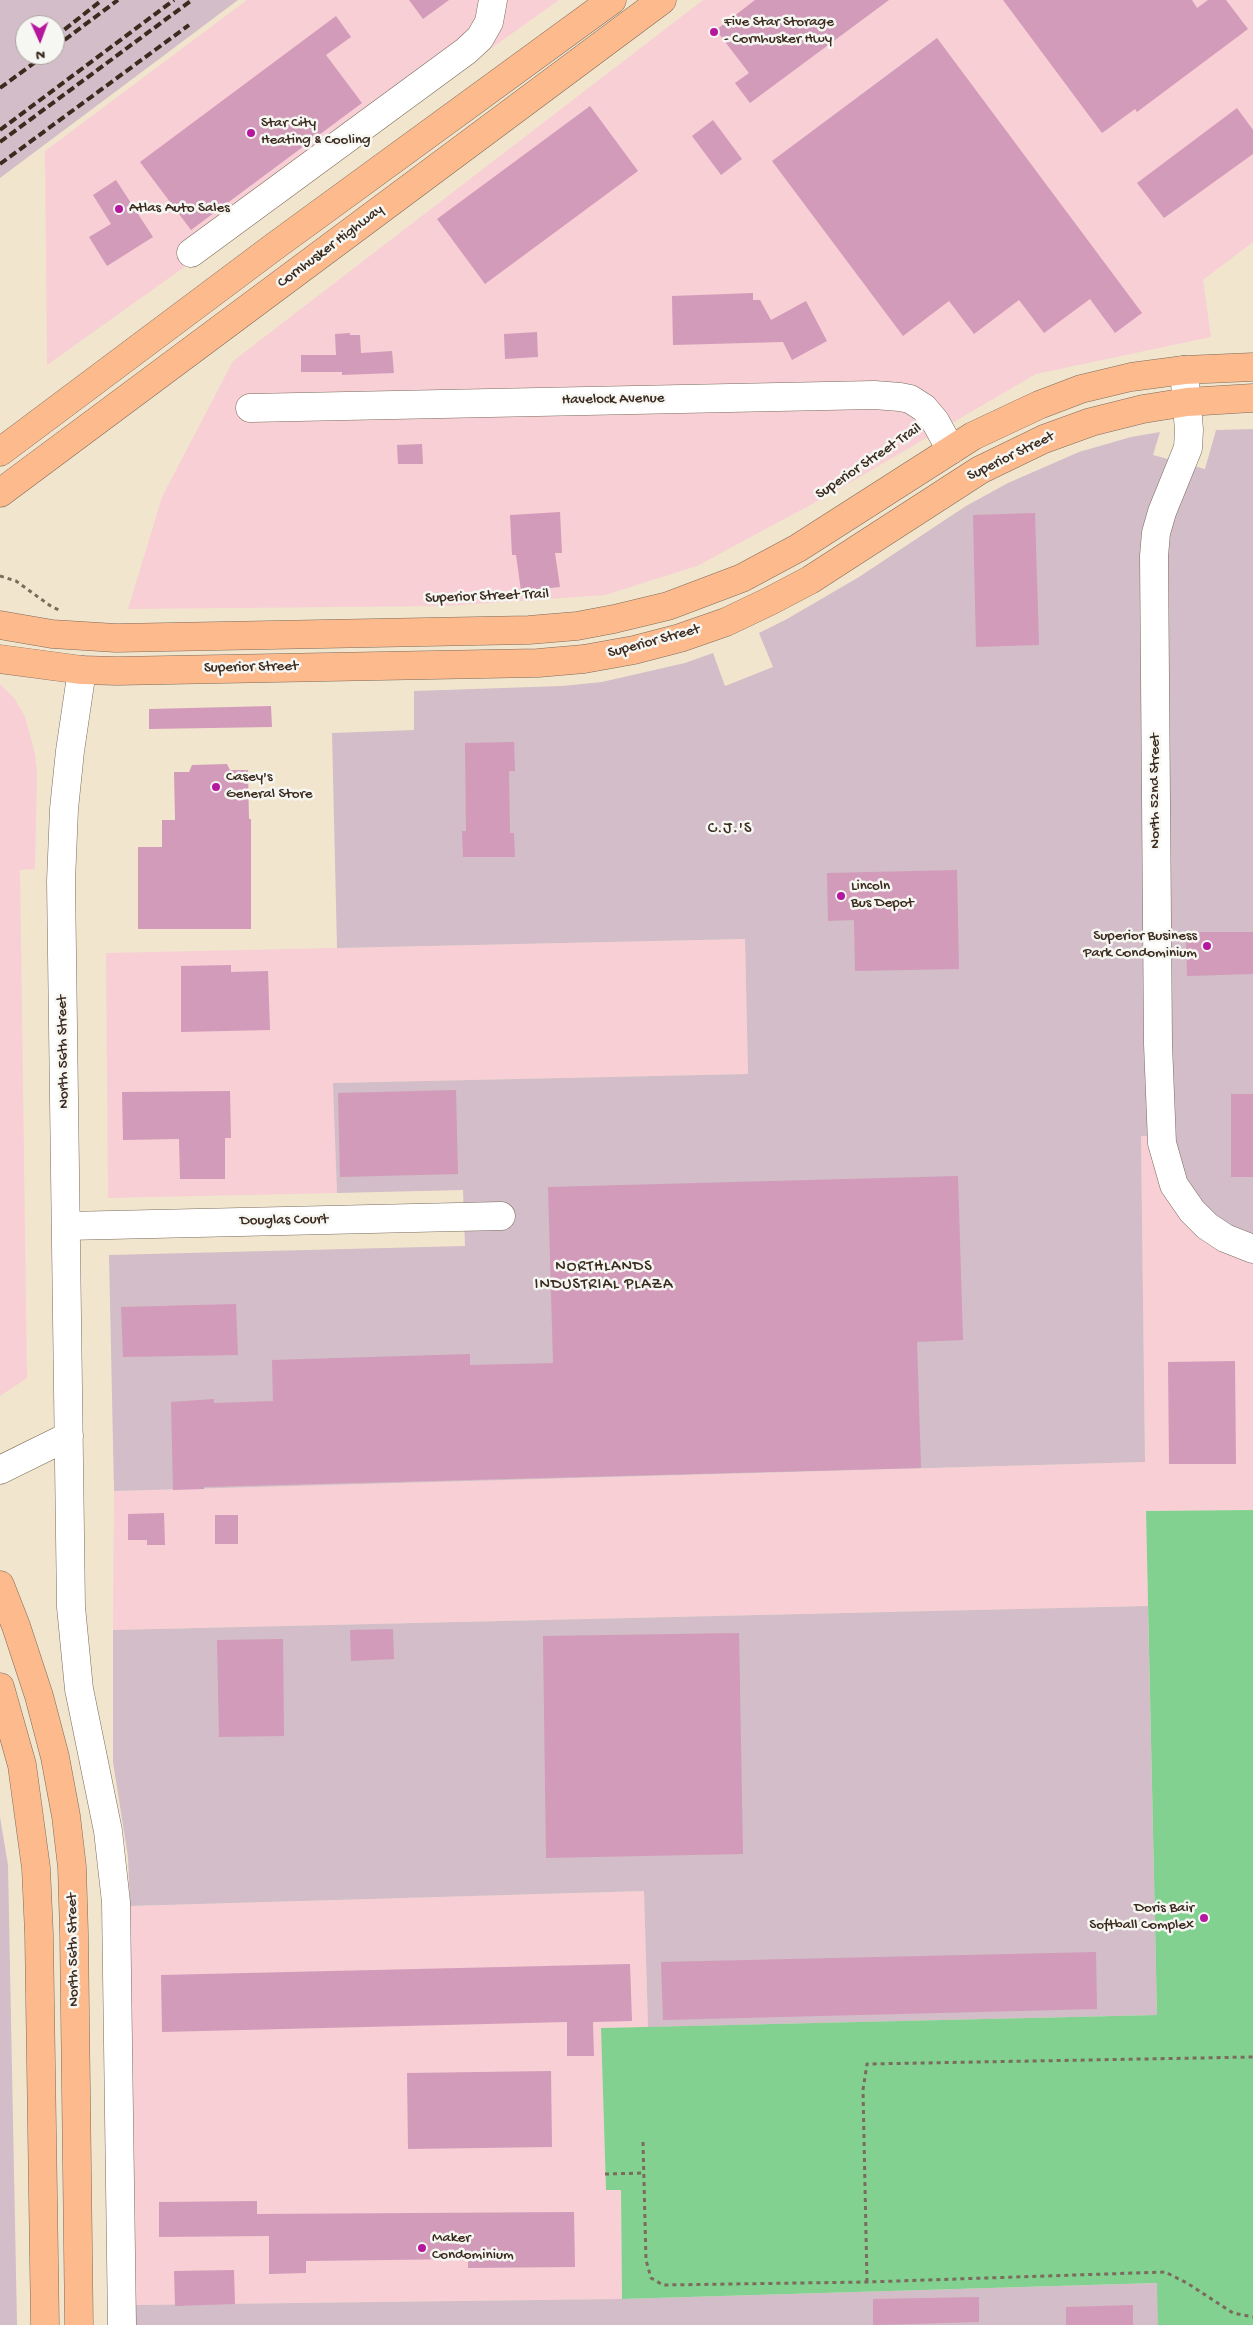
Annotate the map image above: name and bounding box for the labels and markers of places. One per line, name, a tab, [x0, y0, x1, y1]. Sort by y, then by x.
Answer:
place label: Five Star Storage - Cornhusker Hwy	[724, 14, 834, 49]
marker: Five Star Storage - Cornhusker Hwy	[708, 26, 720, 38]
place label: Star City Heating & Cooling	[261, 115, 371, 150]
marker: Star City Heating & Cooling	[245, 127, 257, 139]
place label: Atlas Auto Sales	[129, 200, 230, 218]
marker: Atlas Auto Sales	[113, 203, 125, 215]
place label: Casey's General Store	[226, 769, 312, 804]
marker: Casey's General Store	[210, 781, 222, 793]
place label: Lincoln Bus Depot	[851, 878, 914, 913]
marker: Lincoln Bus Depot	[835, 890, 847, 902]
place label: Superior Business Park Condominium	[1083, 928, 1197, 963]
marker: Superior Business Park Condominium	[1201, 940, 1213, 952]
place label: Doris Bair Softball Complex	[1089, 1900, 1194, 1935]
marker: Doris Bair Softball Complex	[1198, 1912, 1210, 1924]
place label: Maker Condominium	[432, 2230, 514, 2265]
marker: Maker Condominium	[416, 2242, 428, 2254]

